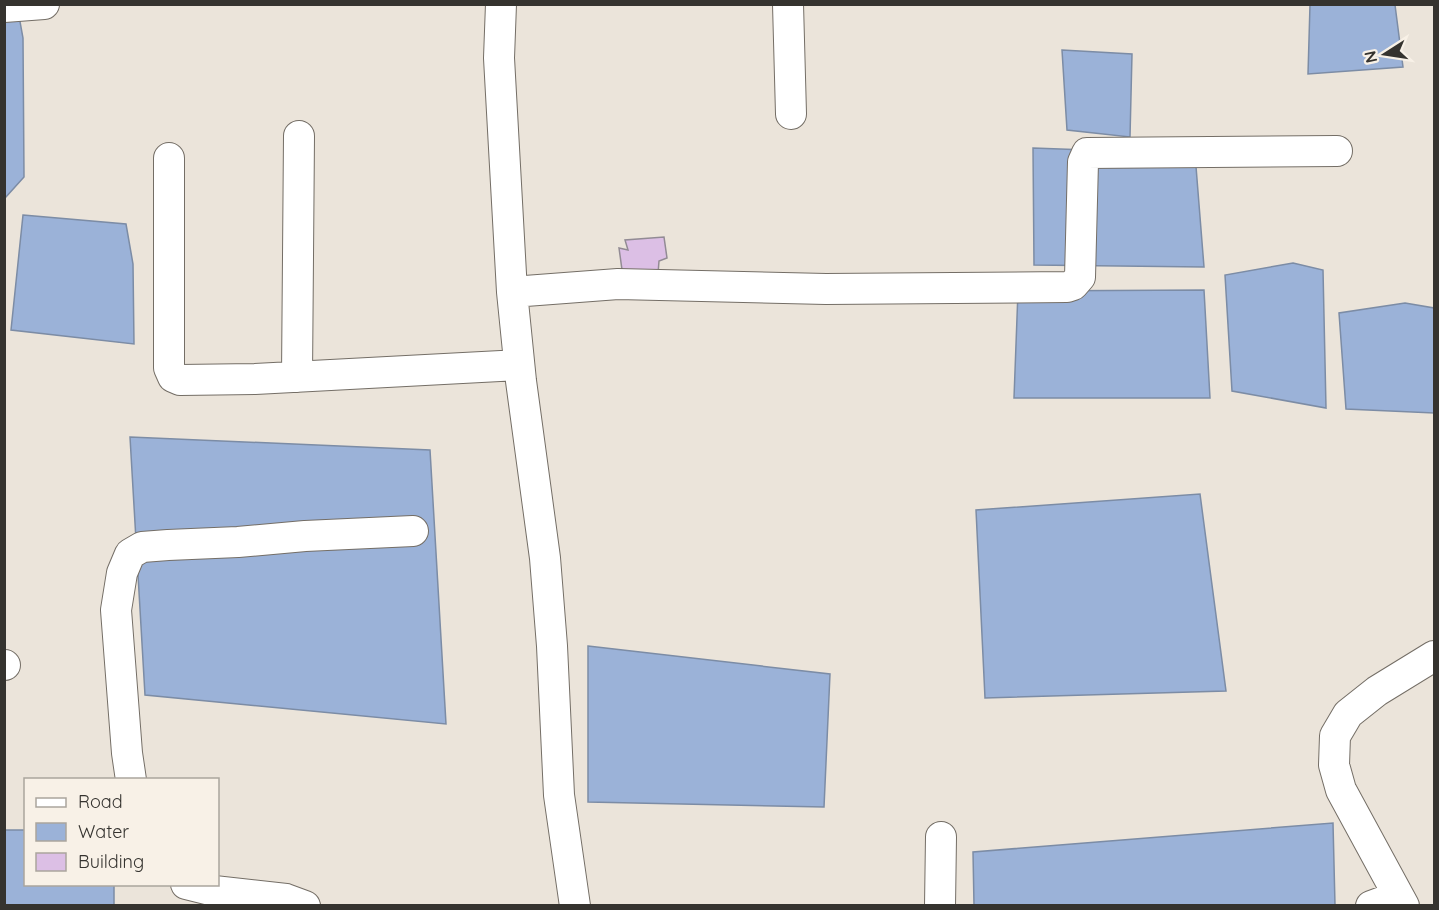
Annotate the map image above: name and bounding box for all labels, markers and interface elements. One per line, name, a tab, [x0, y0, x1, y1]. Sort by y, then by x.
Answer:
north arrow	[1355, 24, 1415, 84]
text: N	[1359, 49, 1381, 65]
legend	[24, 778, 219, 886]
text: Road	[78, 790, 123, 813]
text: Water	[78, 820, 129, 843]
text: Building	[78, 850, 144, 873]

